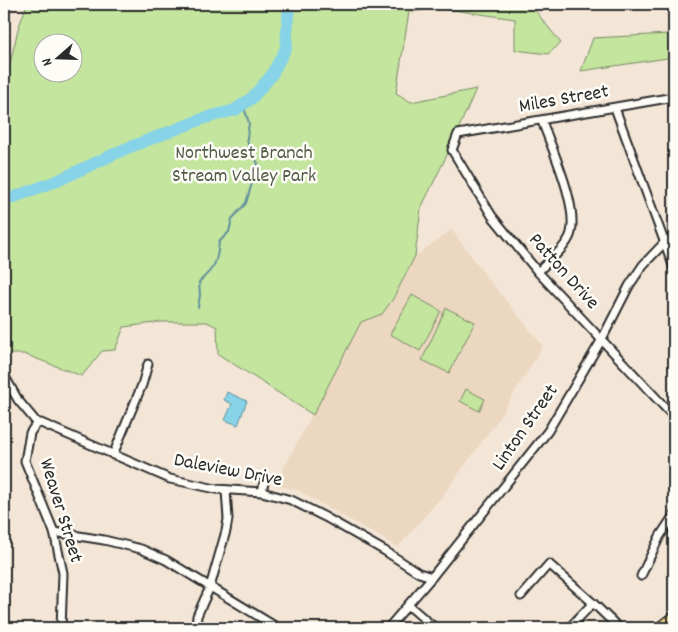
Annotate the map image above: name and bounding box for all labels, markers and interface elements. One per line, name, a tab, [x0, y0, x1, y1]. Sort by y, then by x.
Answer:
north arrow	[32, 32, 82, 82]
text: N	[37, 55, 58, 68]
street label: Miles Street	[517, 78, 611, 122]
park label: Northwest Branch Stream Valley Park	[172, 140, 316, 191]
street label: Patton Drive	[521, 228, 605, 317]
street label: Linton Street	[486, 379, 566, 477]
street label: Daleview Drive	[171, 447, 285, 495]
street label: Weaver Street	[31, 456, 89, 566]

